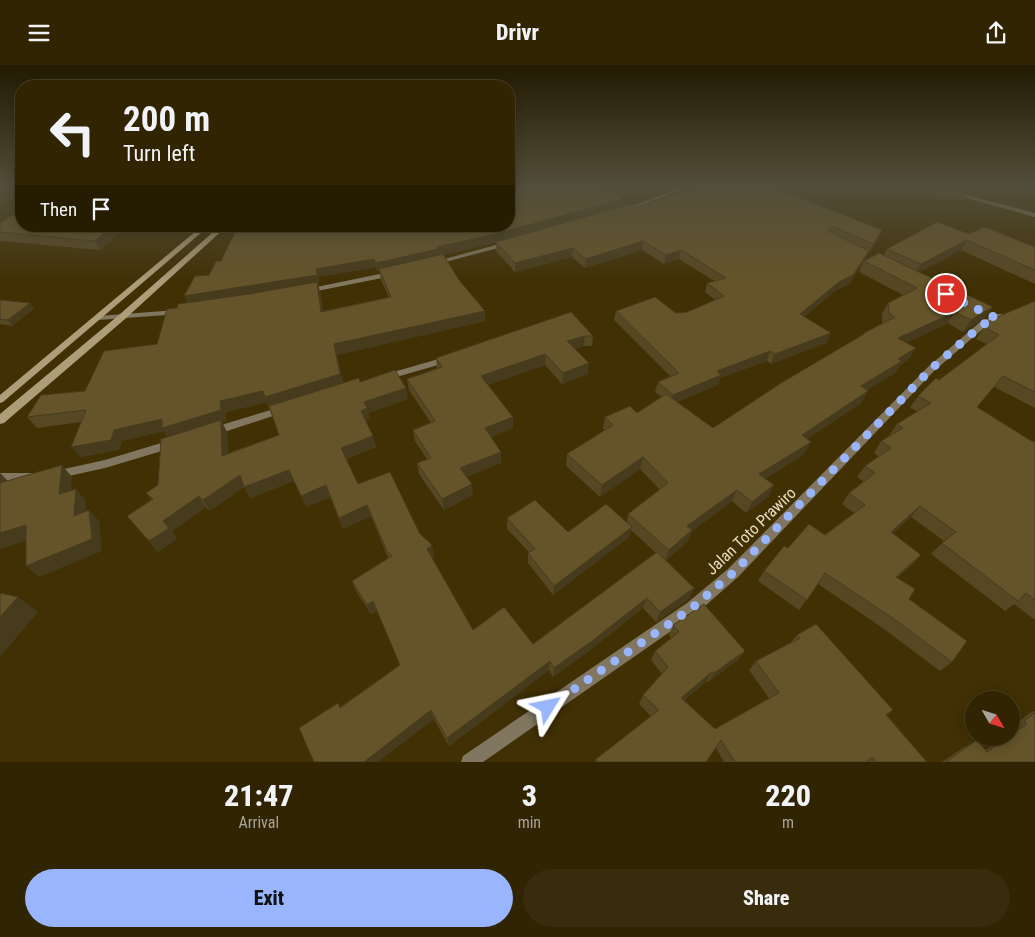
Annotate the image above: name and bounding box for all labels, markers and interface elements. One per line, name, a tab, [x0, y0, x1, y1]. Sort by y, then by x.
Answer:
icon: menu	[25, 19, 53, 47]
icon: share	[982, 19, 1010, 47]
text: Drivr	[496, 20, 539, 45]
text: 200 m	[123, 99, 210, 140]
icon: left	[40, 100, 105, 165]
text: Turn left	[123, 141, 195, 166]
icon: arrive	[87, 195, 115, 223]
text: Then	[40, 198, 77, 221]
pin	[925, 273, 967, 315]
icon: arrive	[932, 280, 960, 308]
street label: Jalan Toto Prawiro	[702, 483, 800, 579]
position arrow	[521, 680, 573, 732]
north arrow	[965, 691, 1020, 746]
map controls	[965, 691, 1020, 746]
text: 21:47	[224, 778, 294, 813]
text: 3	[522, 778, 537, 813]
text: 220	[765, 778, 811, 813]
text: Arrival	[238, 813, 279, 832]
text: min	[518, 813, 541, 832]
text: m	[782, 813, 794, 832]
button: Exit	[25, 869, 513, 927]
button: Share	[523, 869, 1010, 927]

